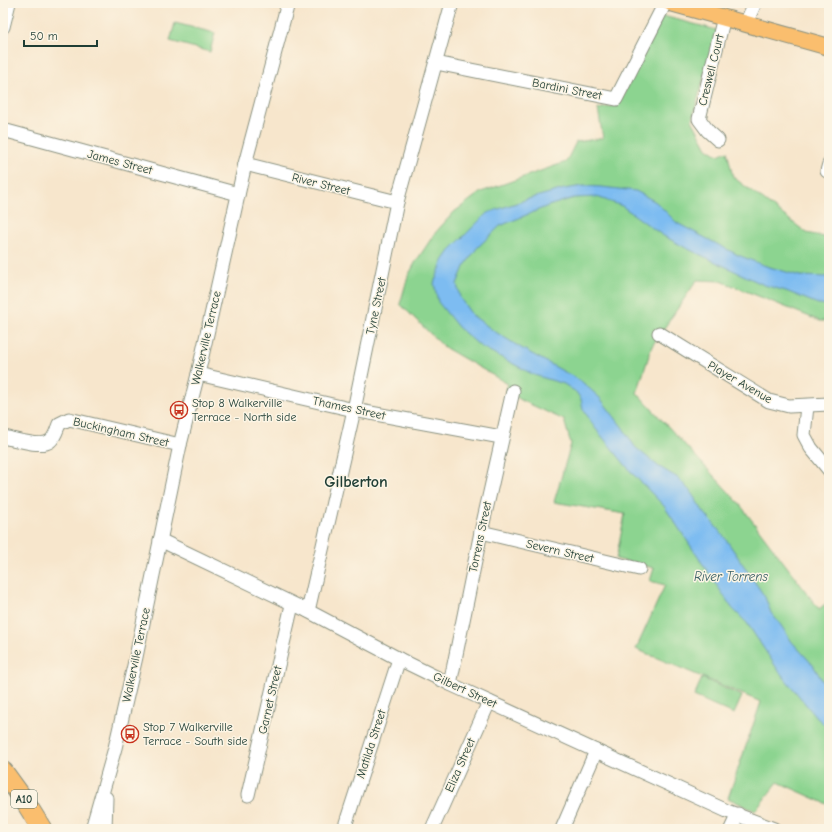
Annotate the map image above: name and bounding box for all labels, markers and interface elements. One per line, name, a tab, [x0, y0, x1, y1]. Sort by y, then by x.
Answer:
scale bar	[24, 22, 97, 48]
text: 50 m	[30, 29, 58, 43]
street label: Creswell Court	[695, 32, 727, 107]
street label: Bardini Street	[531, 75, 604, 103]
street label: James Street	[86, 147, 155, 178]
street label: River Street	[290, 170, 352, 198]
street label: Tyne Street	[363, 275, 389, 336]
street label: Walkerville Terrace	[188, 289, 224, 387]
street label: Player Avenue	[705, 358, 775, 406]
street label: Thames Street	[311, 393, 387, 423]
place label: Stop 8 Walkerville Terrace - North side	[192, 396, 296, 424]
bus stop icon: Stop 8 Walkerville Terrace - North side	[169, 400, 189, 420]
street label: Buckingham Street	[72, 414, 171, 450]
district label: Gilberton	[324, 473, 388, 491]
street label: Torrens Street	[466, 500, 495, 574]
street label: Severn Street	[525, 536, 596, 566]
water label: River Torrens	[694, 569, 768, 584]
street label: Walkerville Terrace	[119, 606, 153, 704]
street label: Garnet Street	[255, 664, 285, 736]
street label: Gilbert Street	[431, 669, 500, 711]
street label: Matilda Street	[353, 707, 389, 780]
place label: Stop 7 Walkerville Terrace - South side	[143, 720, 248, 748]
bus stop icon: Stop 7 Walkerville Terrace - South side	[120, 724, 140, 744]
street label: Eliza Street	[442, 735, 478, 794]
road number: A10	[11, 790, 37, 808]

